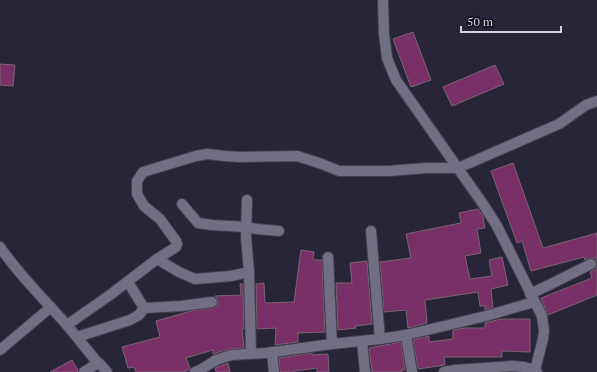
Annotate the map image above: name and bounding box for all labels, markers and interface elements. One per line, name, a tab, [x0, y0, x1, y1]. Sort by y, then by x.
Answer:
scale bar	[461, 8, 561, 34]
text: 50 m	[467, 14, 494, 29]

